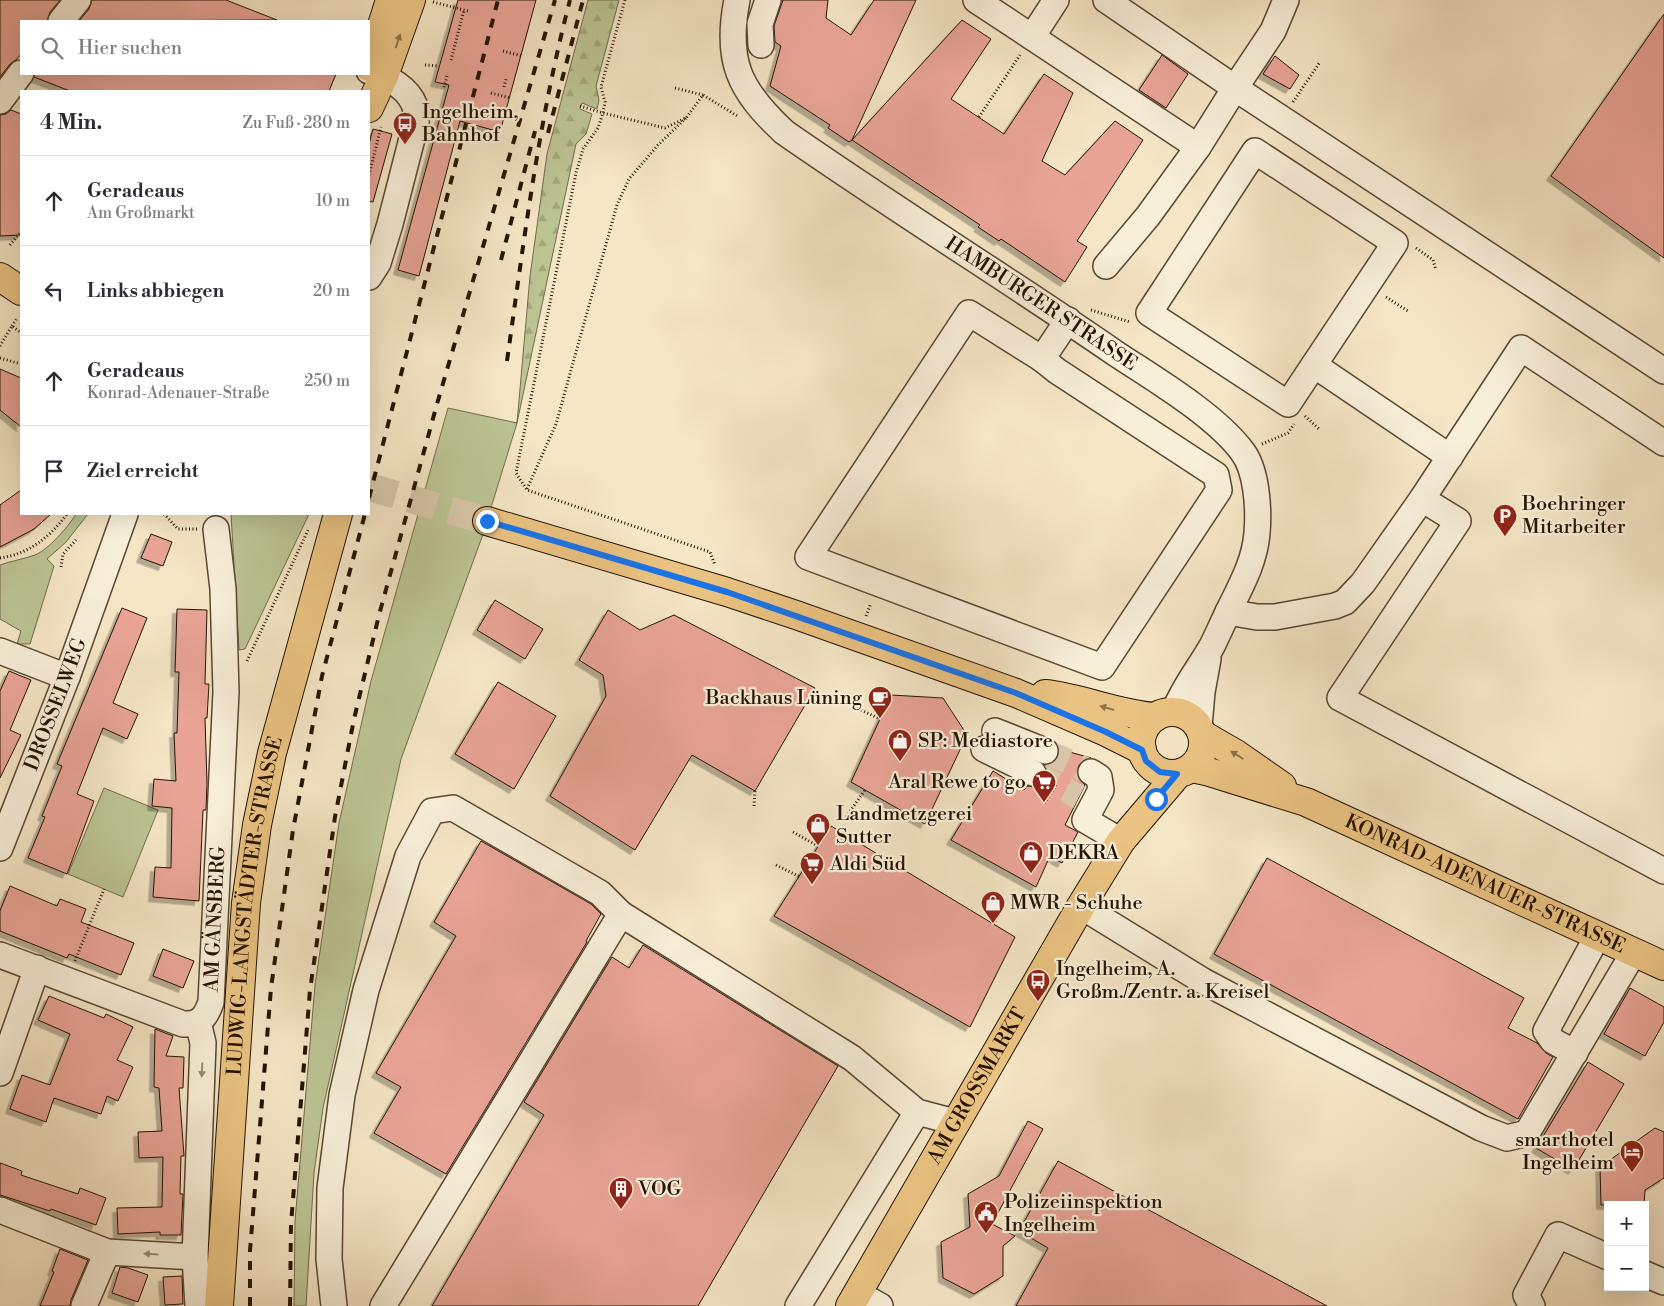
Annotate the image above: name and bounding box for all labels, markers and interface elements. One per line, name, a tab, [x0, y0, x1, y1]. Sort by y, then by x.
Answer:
search box	[20, 20, 370, 75]
one-way arrow	[394, 33, 402, 48]
icon: search	[38, 34, 66, 62]
text: Hier suchen	[78, 36, 182, 60]
place label: Ingelheim, Bahnhof	[421, 100, 518, 148]
text: 4 Min.	[40, 110, 102, 136]
bus stop icon: Ingelheim, Bahnhof	[392, 111, 418, 145]
text: Zu Fuß · 280 m	[243, 113, 350, 133]
text: Geradeaus	[87, 179, 184, 203]
icon: ahead	[40, 187, 68, 215]
text: 10 m	[316, 191, 350, 211]
text: Am Großmarkt	[87, 203, 195, 223]
street label: HAMBURGER STRASSE	[940, 231, 1142, 377]
icon: left	[40, 277, 68, 305]
text: Links abbiegen	[87, 279, 224, 303]
text: 20 m	[313, 281, 350, 301]
text: Geradeaus	[87, 359, 184, 383]
icon: ahead	[40, 367, 68, 395]
text: 250 m	[304, 371, 350, 391]
text: Konrad-Adenauer-Straße	[87, 383, 270, 403]
icon: arrive	[40, 457, 68, 485]
text: Ziel erreicht	[87, 459, 198, 483]
place label: Boehringer Mitarbeiter	[1521, 492, 1626, 540]
parking icon: Boehringer Mitarbeiter	[1492, 503, 1518, 537]
route end	[476, 510, 499, 533]
street label: DROSSELWEG	[19, 634, 92, 774]
cafe icon: Backhaus Lüning	[867, 685, 893, 719]
place label: Backhaus Lüning	[705, 686, 863, 711]
one-way arrow	[1099, 703, 1114, 711]
shop icon: SP: Mediastore	[887, 728, 913, 762]
place label: SP: Mediastore	[918, 729, 1053, 754]
street label: LUDWIG-LANGSTÄDTER-STRASSE	[222, 733, 289, 1076]
one-way arrow	[1230, 750, 1243, 759]
supermarket icon: Aral Rewe to go	[1031, 769, 1057, 803]
place label: Aral Rewe to go	[887, 770, 1026, 795]
route start	[1145, 788, 1168, 811]
place label: Landmetzgerei Sutter	[836, 802, 973, 850]
street label: KONRAD-ADENAUER-STRASSE	[1341, 809, 1629, 959]
shop icon: Landmetzgerei Sutter	[805, 812, 831, 846]
shop icon: DEKRA	[1018, 840, 1044, 874]
place label: DEKRA	[1048, 841, 1120, 866]
street label: AM GÄNSBERG	[199, 845, 231, 993]
supermarket icon: Aldi Süd	[799, 851, 825, 885]
place label: Aldi Süd	[829, 852, 907, 877]
shop icon: MWR - Schuhe	[980, 890, 1006, 924]
place label: MWR - Schuhe	[1010, 891, 1143, 916]
place label: Ingelheim, A. Großm./Zentr. a. Kreisel	[1056, 957, 1269, 1005]
bus stop icon: Ingelheim, A. Großm./Zentr. a. Kreisel	[1025, 968, 1051, 1002]
street label: AM GROSSMARKT	[922, 1003, 1032, 1170]
one-way arrow	[198, 1063, 206, 1079]
place label: smarthotel Ingelheim	[1515, 1128, 1614, 1176]
hotel icon: smarthotel Ingelheim	[1619, 1139, 1645, 1173]
building icon: VOG	[608, 1176, 634, 1210]
place label: VOG	[637, 1177, 682, 1202]
place label: Polizeiinspektion Ingelheim	[1004, 1190, 1163, 1238]
public building icon: Polizeiinspektion Ingelheim	[973, 1200, 999, 1234]
map controls	[1604, 1201, 1649, 1291]
button: +	[1604, 1201, 1649, 1246]
button: −	[1604, 1246, 1649, 1291]
one-way arrow	[143, 1250, 159, 1258]

